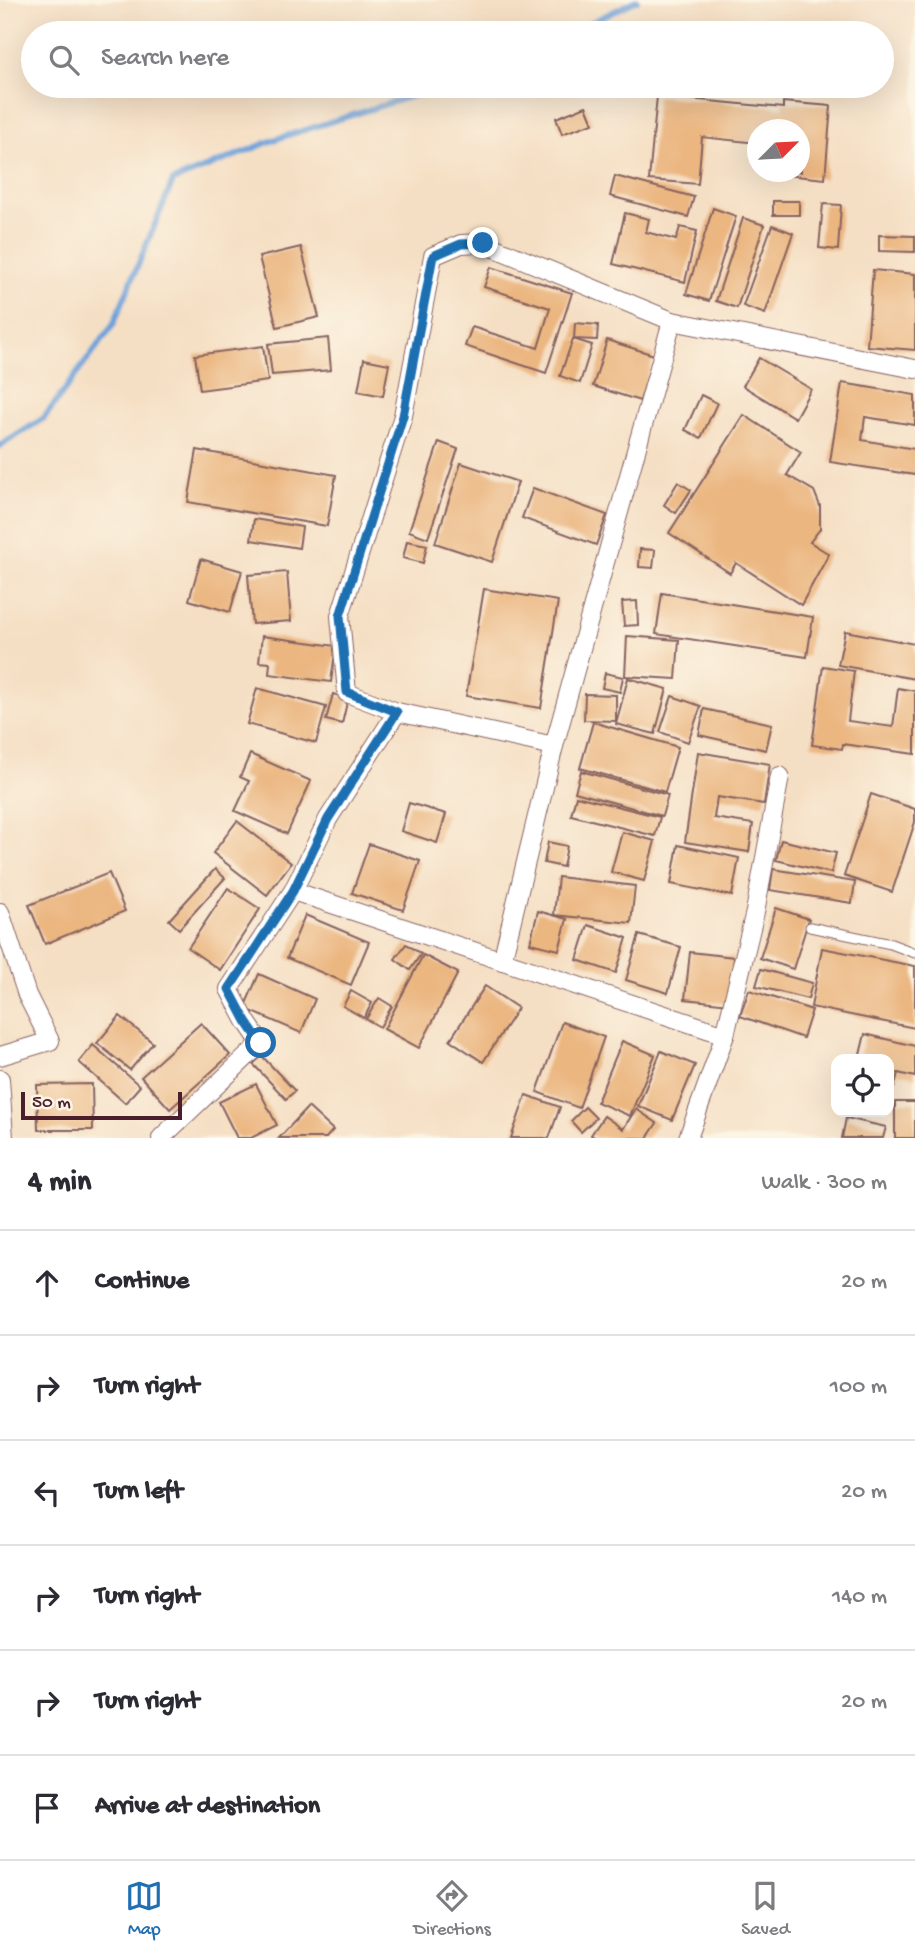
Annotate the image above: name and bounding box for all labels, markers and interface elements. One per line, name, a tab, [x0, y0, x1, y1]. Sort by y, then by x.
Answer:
search box	[21, 21, 894, 98]
icon: search	[45, 41, 83, 79]
text: Search here	[101, 44, 229, 75]
north arrow	[747, 119, 810, 182]
route end	[467, 227, 498, 258]
route start	[245, 1027, 276, 1058]
map controls	[831, 1054, 894, 1117]
button: locate	[831, 1054, 894, 1117]
scale bar	[21, 1089, 182, 1121]
text: 50 m	[32, 1092, 71, 1115]
text: 4 min	[28, 1166, 91, 1201]
text: Walk · 300 m	[761, 1170, 887, 1197]
icon: ahead	[28, 1264, 66, 1302]
text: Continue	[95, 1267, 189, 1298]
text: 20 m	[841, 1269, 887, 1296]
icon: right	[28, 1369, 66, 1407]
text: Turn right	[95, 1372, 199, 1403]
text: 100 m	[830, 1374, 887, 1401]
icon: left	[28, 1474, 66, 1512]
text: Turn left	[95, 1477, 183, 1508]
text: 20 m	[841, 1479, 887, 1506]
icon: right	[28, 1579, 66, 1617]
text: Turn right	[95, 1582, 199, 1613]
text: 140 m	[832, 1584, 887, 1611]
icon: right	[28, 1684, 66, 1722]
text: Turn right	[95, 1687, 199, 1718]
text: 20 m	[841, 1689, 887, 1716]
icon: arrive	[28, 1789, 66, 1827]
text: Arrive at destination	[95, 1792, 320, 1823]
tab: Map	[125, 1877, 163, 1942]
tab: Directions	[414, 1877, 491, 1942]
tab: Saved	[741, 1877, 790, 1942]

